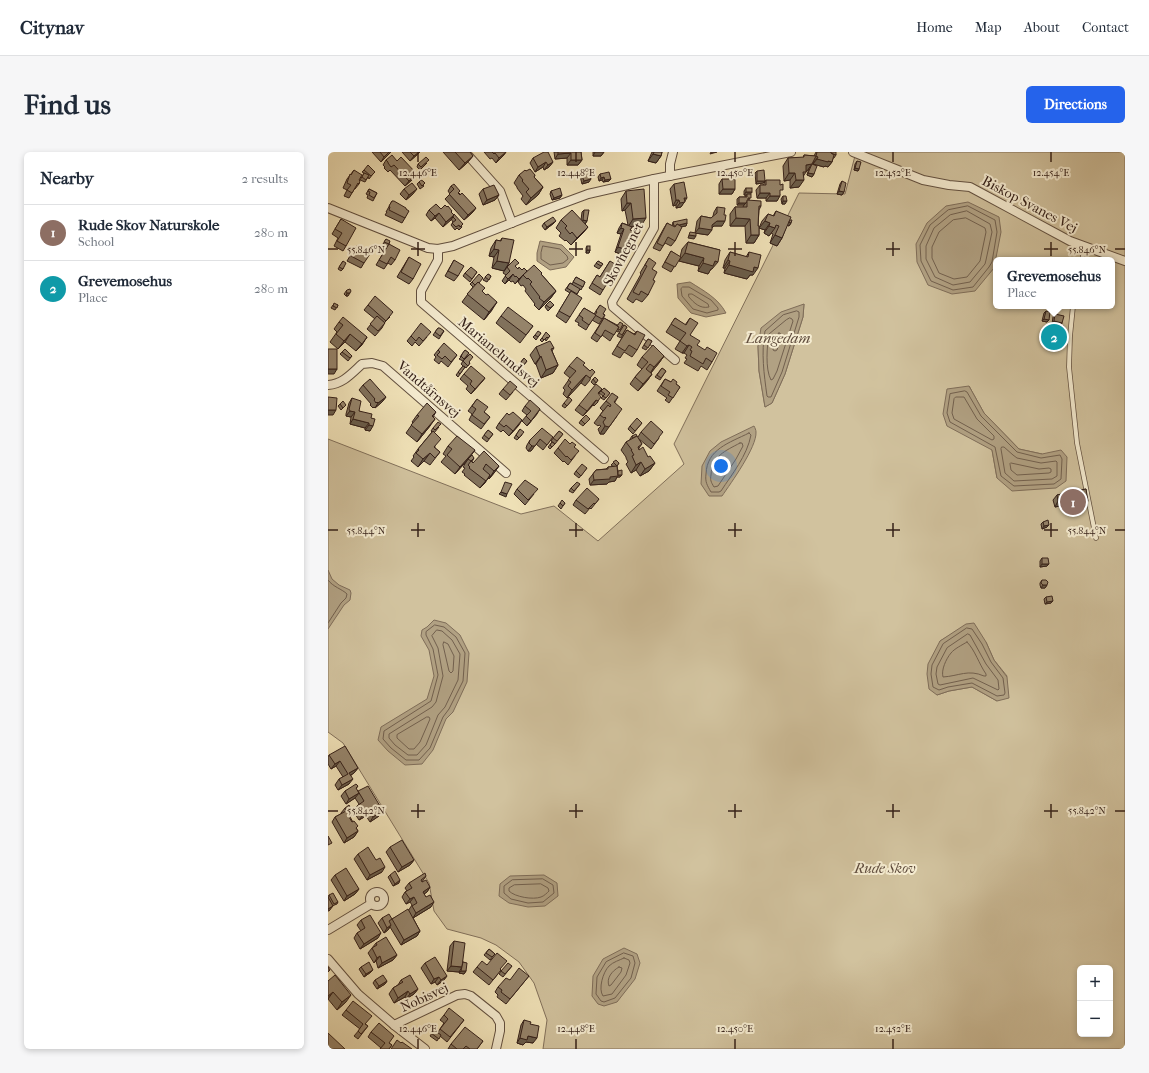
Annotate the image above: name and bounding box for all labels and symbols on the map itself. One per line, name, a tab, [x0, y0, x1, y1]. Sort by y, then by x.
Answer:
text: 12.446°E	[399, 167, 437, 179]
text: 12.448°E	[557, 167, 595, 179]
text: 12.450°E	[717, 167, 753, 179]
text: 12.452°E	[875, 167, 911, 179]
text: 12.454°E	[1033, 167, 1069, 179]
street label: Biskop Svanes Vej	[979, 172, 1080, 237]
street label: Skovhegnet	[599, 219, 647, 289]
text: 55.846°N	[347, 244, 385, 256]
text: 55.846°N	[1068, 244, 1106, 256]
street label: Marianelundsvej	[455, 314, 543, 391]
pin: 2	[1041, 322, 1067, 352]
water label: Langedam	[745, 329, 810, 347]
street label: Vandtårnsvej	[393, 357, 464, 422]
your location	[711, 456, 731, 476]
pin: 1	[1060, 487, 1086, 517]
text: 55.844°N	[347, 525, 386, 537]
text: 55.844°N	[1068, 525, 1107, 537]
text: 55.842°N	[347, 805, 385, 817]
text: 55.842°N	[1068, 805, 1106, 817]
park label: Rude Skov	[853, 860, 916, 877]
street label: Nobisvej	[397, 979, 451, 1016]
text: 12.446°E	[399, 1023, 437, 1035]
text: 12.448°E	[557, 1023, 595, 1035]
text: 12.450°E	[717, 1023, 753, 1035]
text: 12.452°E	[875, 1023, 911, 1035]

